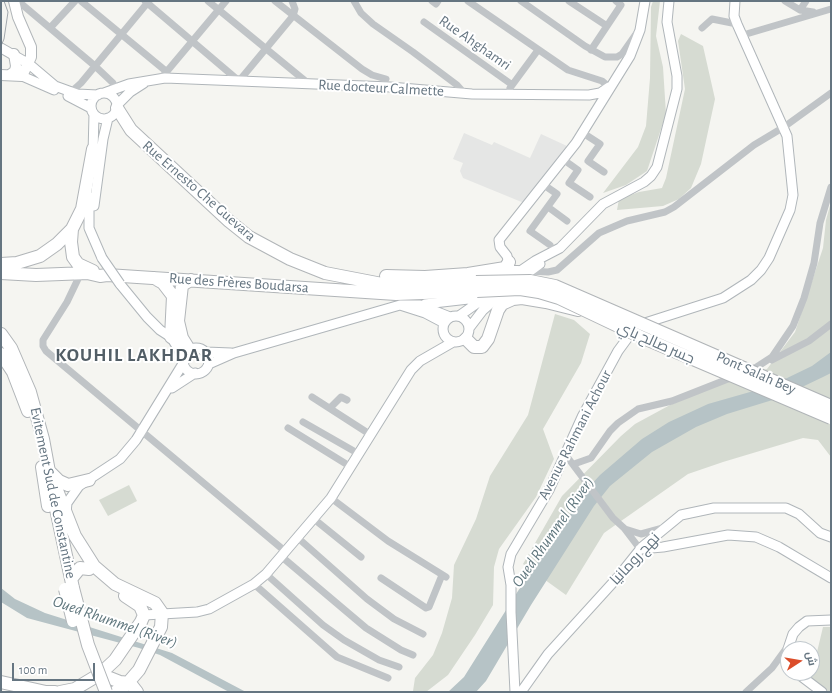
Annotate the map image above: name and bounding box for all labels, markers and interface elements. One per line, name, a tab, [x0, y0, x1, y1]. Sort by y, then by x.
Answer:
street label: Rue Ahghamri	[436, 12, 514, 74]
street label: Rue docteur Calmette	[318, 76, 444, 100]
street label: Rue Ernesto Che Guevara	[139, 137, 259, 245]
street label: Rue des Frères Boudarsa	[169, 269, 309, 297]
street label: جسر صالح باي	[615, 318, 697, 368]
district label: KOUHIL LAKHDAR	[55, 344, 213, 366]
street label: Pont Salah Bey	[713, 347, 799, 399]
street label: Avenue Rahmani Achour	[534, 367, 616, 503]
street label: Evitement Sud de Constantine	[26, 406, 80, 580]
water label: Oued Rhummel (River)	[508, 473, 598, 591]
street label: نهج رومانيا	[606, 529, 664, 589]
water label: Oued Rhummel (River)	[50, 592, 180, 652]
north arrow	[780, 641, 820, 681]
text: ش	[804, 651, 818, 667]
scale bar	[14, 655, 97, 681]
text: 100 m	[19, 664, 47, 676]

